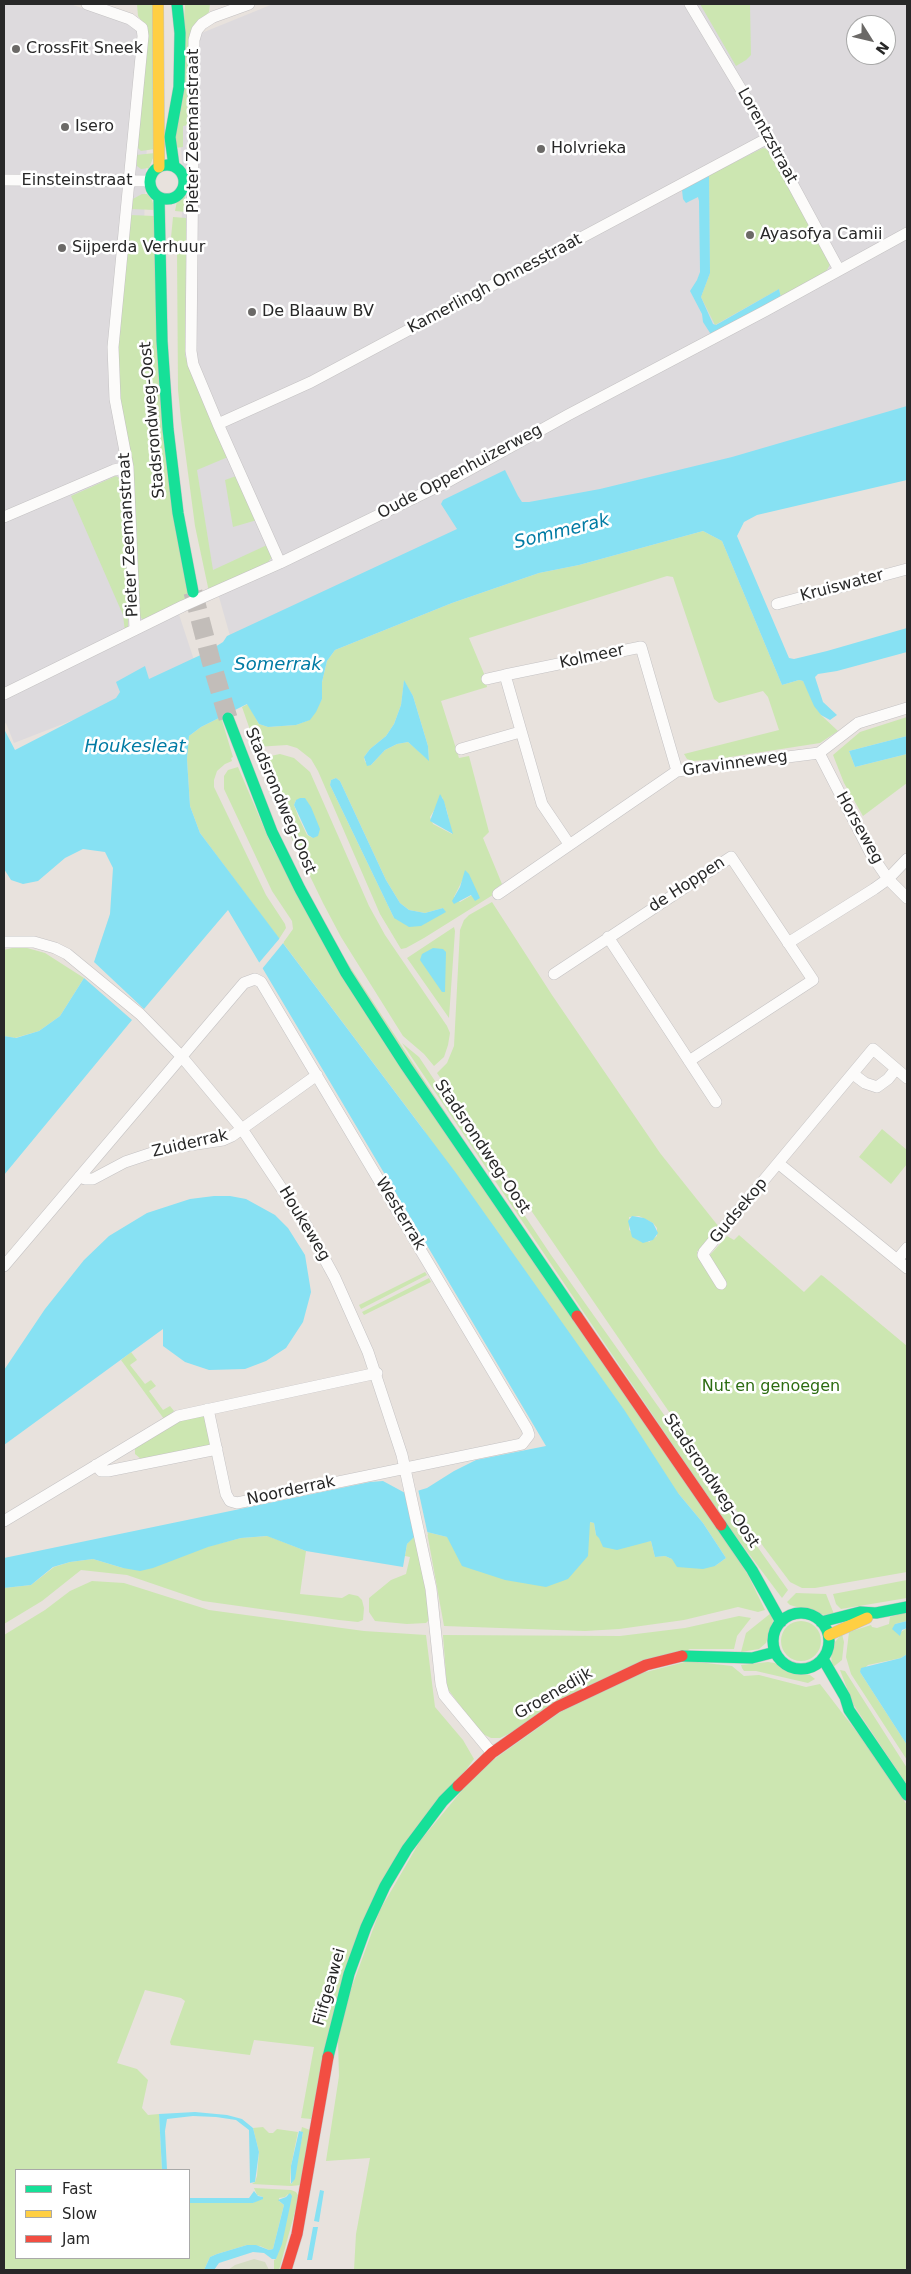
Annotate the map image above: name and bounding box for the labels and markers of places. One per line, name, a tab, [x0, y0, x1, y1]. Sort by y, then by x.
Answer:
place label: CrossFit Sneek	[26, 39, 143, 59]
marker: CrossFit Sneek	[10, 43, 22, 55]
place label: Isero	[75, 117, 114, 137]
marker: Isero	[59, 121, 71, 133]
place label: Holvrieka	[551, 139, 626, 159]
marker: Holvrieka	[535, 143, 547, 155]
place label: Ayasofya Camii	[760, 225, 882, 245]
marker: Ayasofya Camii	[744, 229, 756, 241]
place label: Sijperda Verhuur	[72, 238, 205, 258]
marker: Sijperda Verhuur	[56, 242, 68, 254]
place label: De Blaauw BV	[262, 302, 374, 322]
marker: De Blaauw BV	[246, 306, 258, 318]

